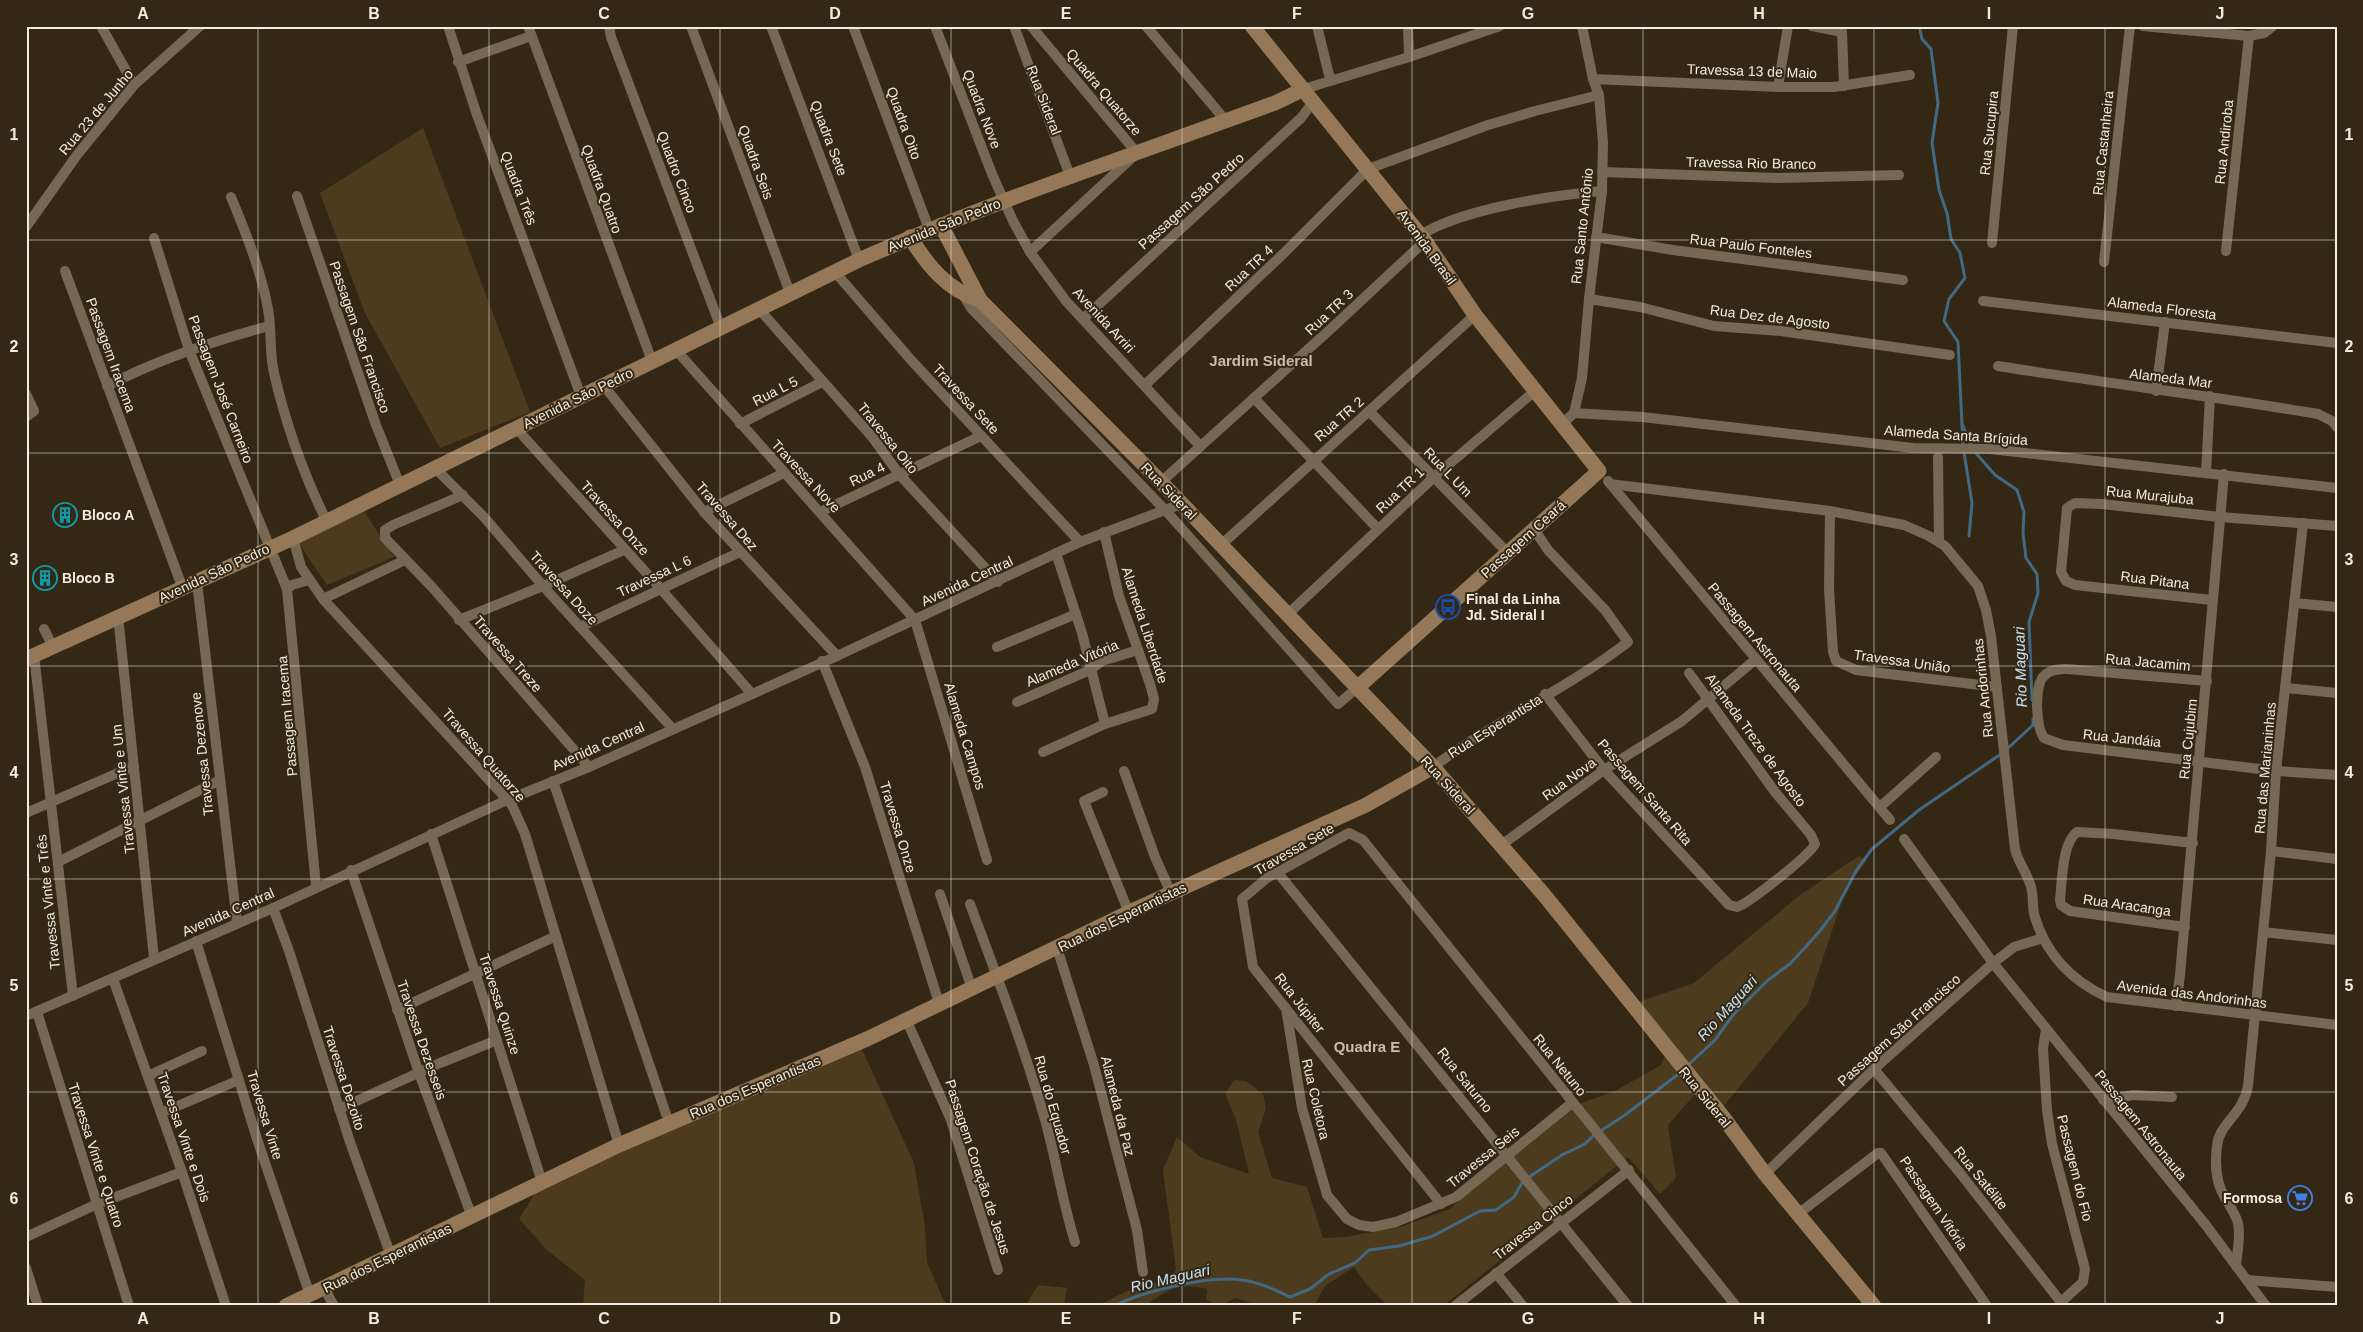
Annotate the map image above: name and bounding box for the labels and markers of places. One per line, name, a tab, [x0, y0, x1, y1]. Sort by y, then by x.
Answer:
building icon: Bloco A	[52, 502, 78, 528]
place label: Bloco A	[82, 507, 134, 523]
building icon: Bloco B	[32, 565, 58, 591]
place label: Bloco B	[62, 570, 115, 586]
place label: Final da Linha Jd. Sideral I	[1466, 591, 1560, 623]
bus stop icon: Final da Linha Jd. Sideral I	[1435, 594, 1461, 620]
supermarket icon: Formosa	[2287, 1185, 2313, 1211]
place label: Formosa	[2223, 1190, 2282, 1206]

